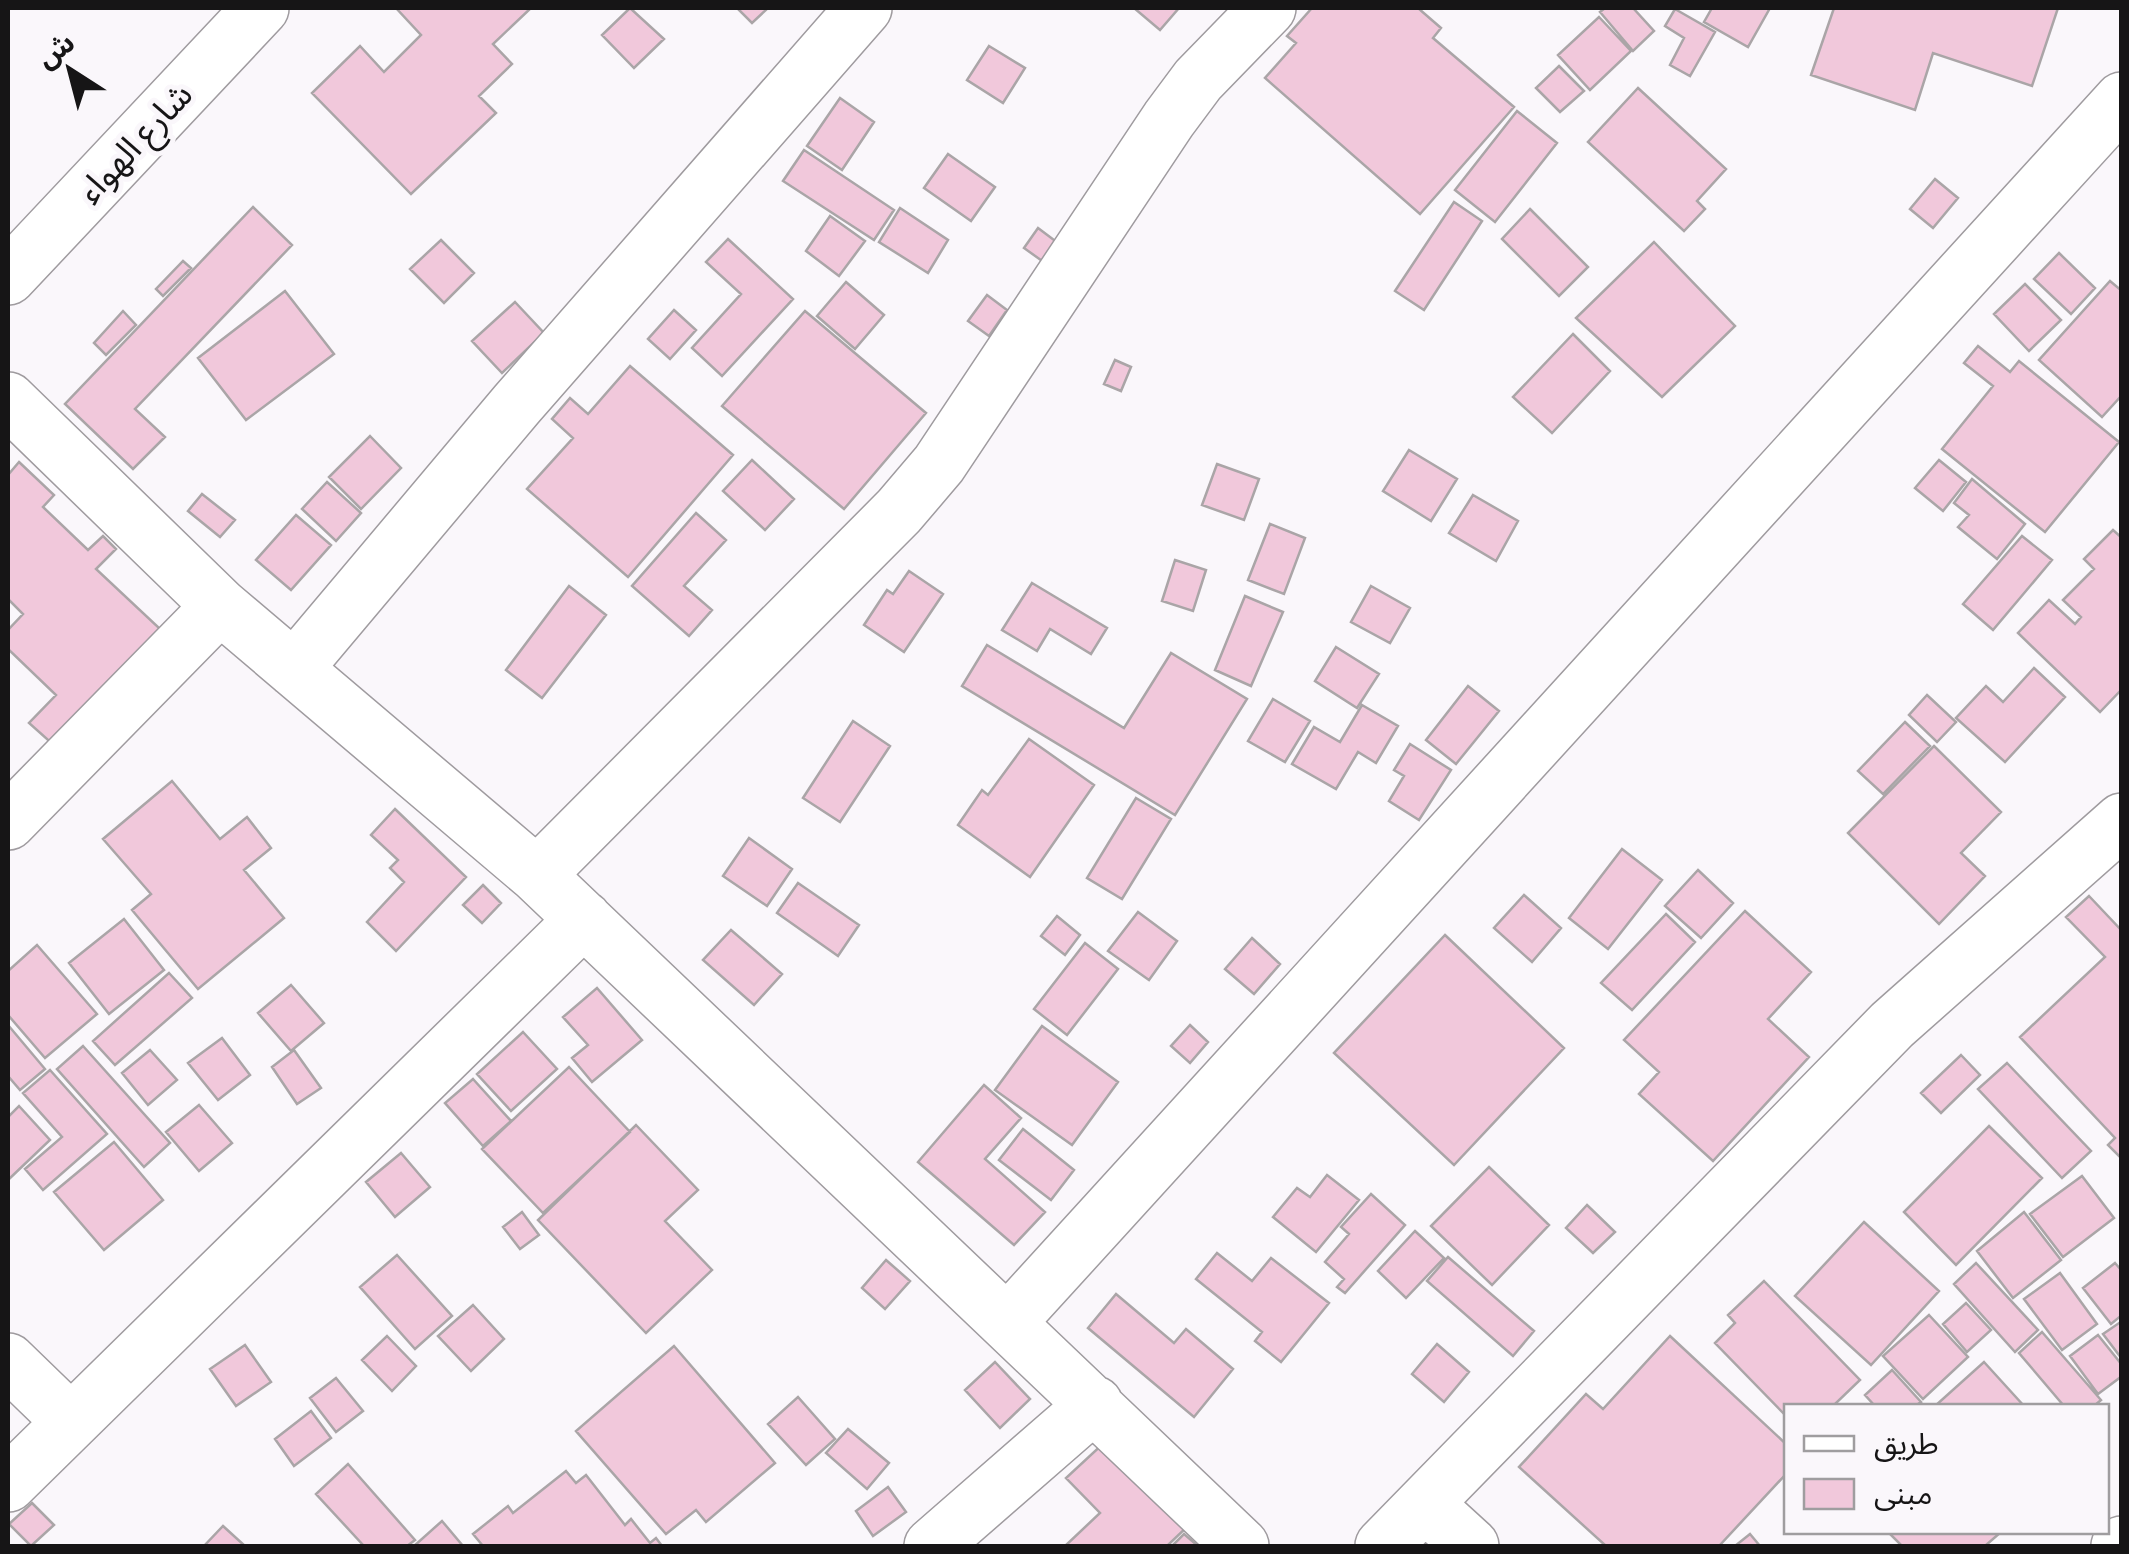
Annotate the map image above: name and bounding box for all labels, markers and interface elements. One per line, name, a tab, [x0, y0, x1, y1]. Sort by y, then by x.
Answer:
north arrow	[20, 20, 120, 120]
text: ش	[28, 22, 81, 76]
street label: شارع الهواء	[65, 71, 205, 215]
legend	[1784, 1404, 2109, 1534]
text: طريق	[1874, 1422, 1939, 1463]
text: مبنى	[1874, 1472, 1932, 1513]

